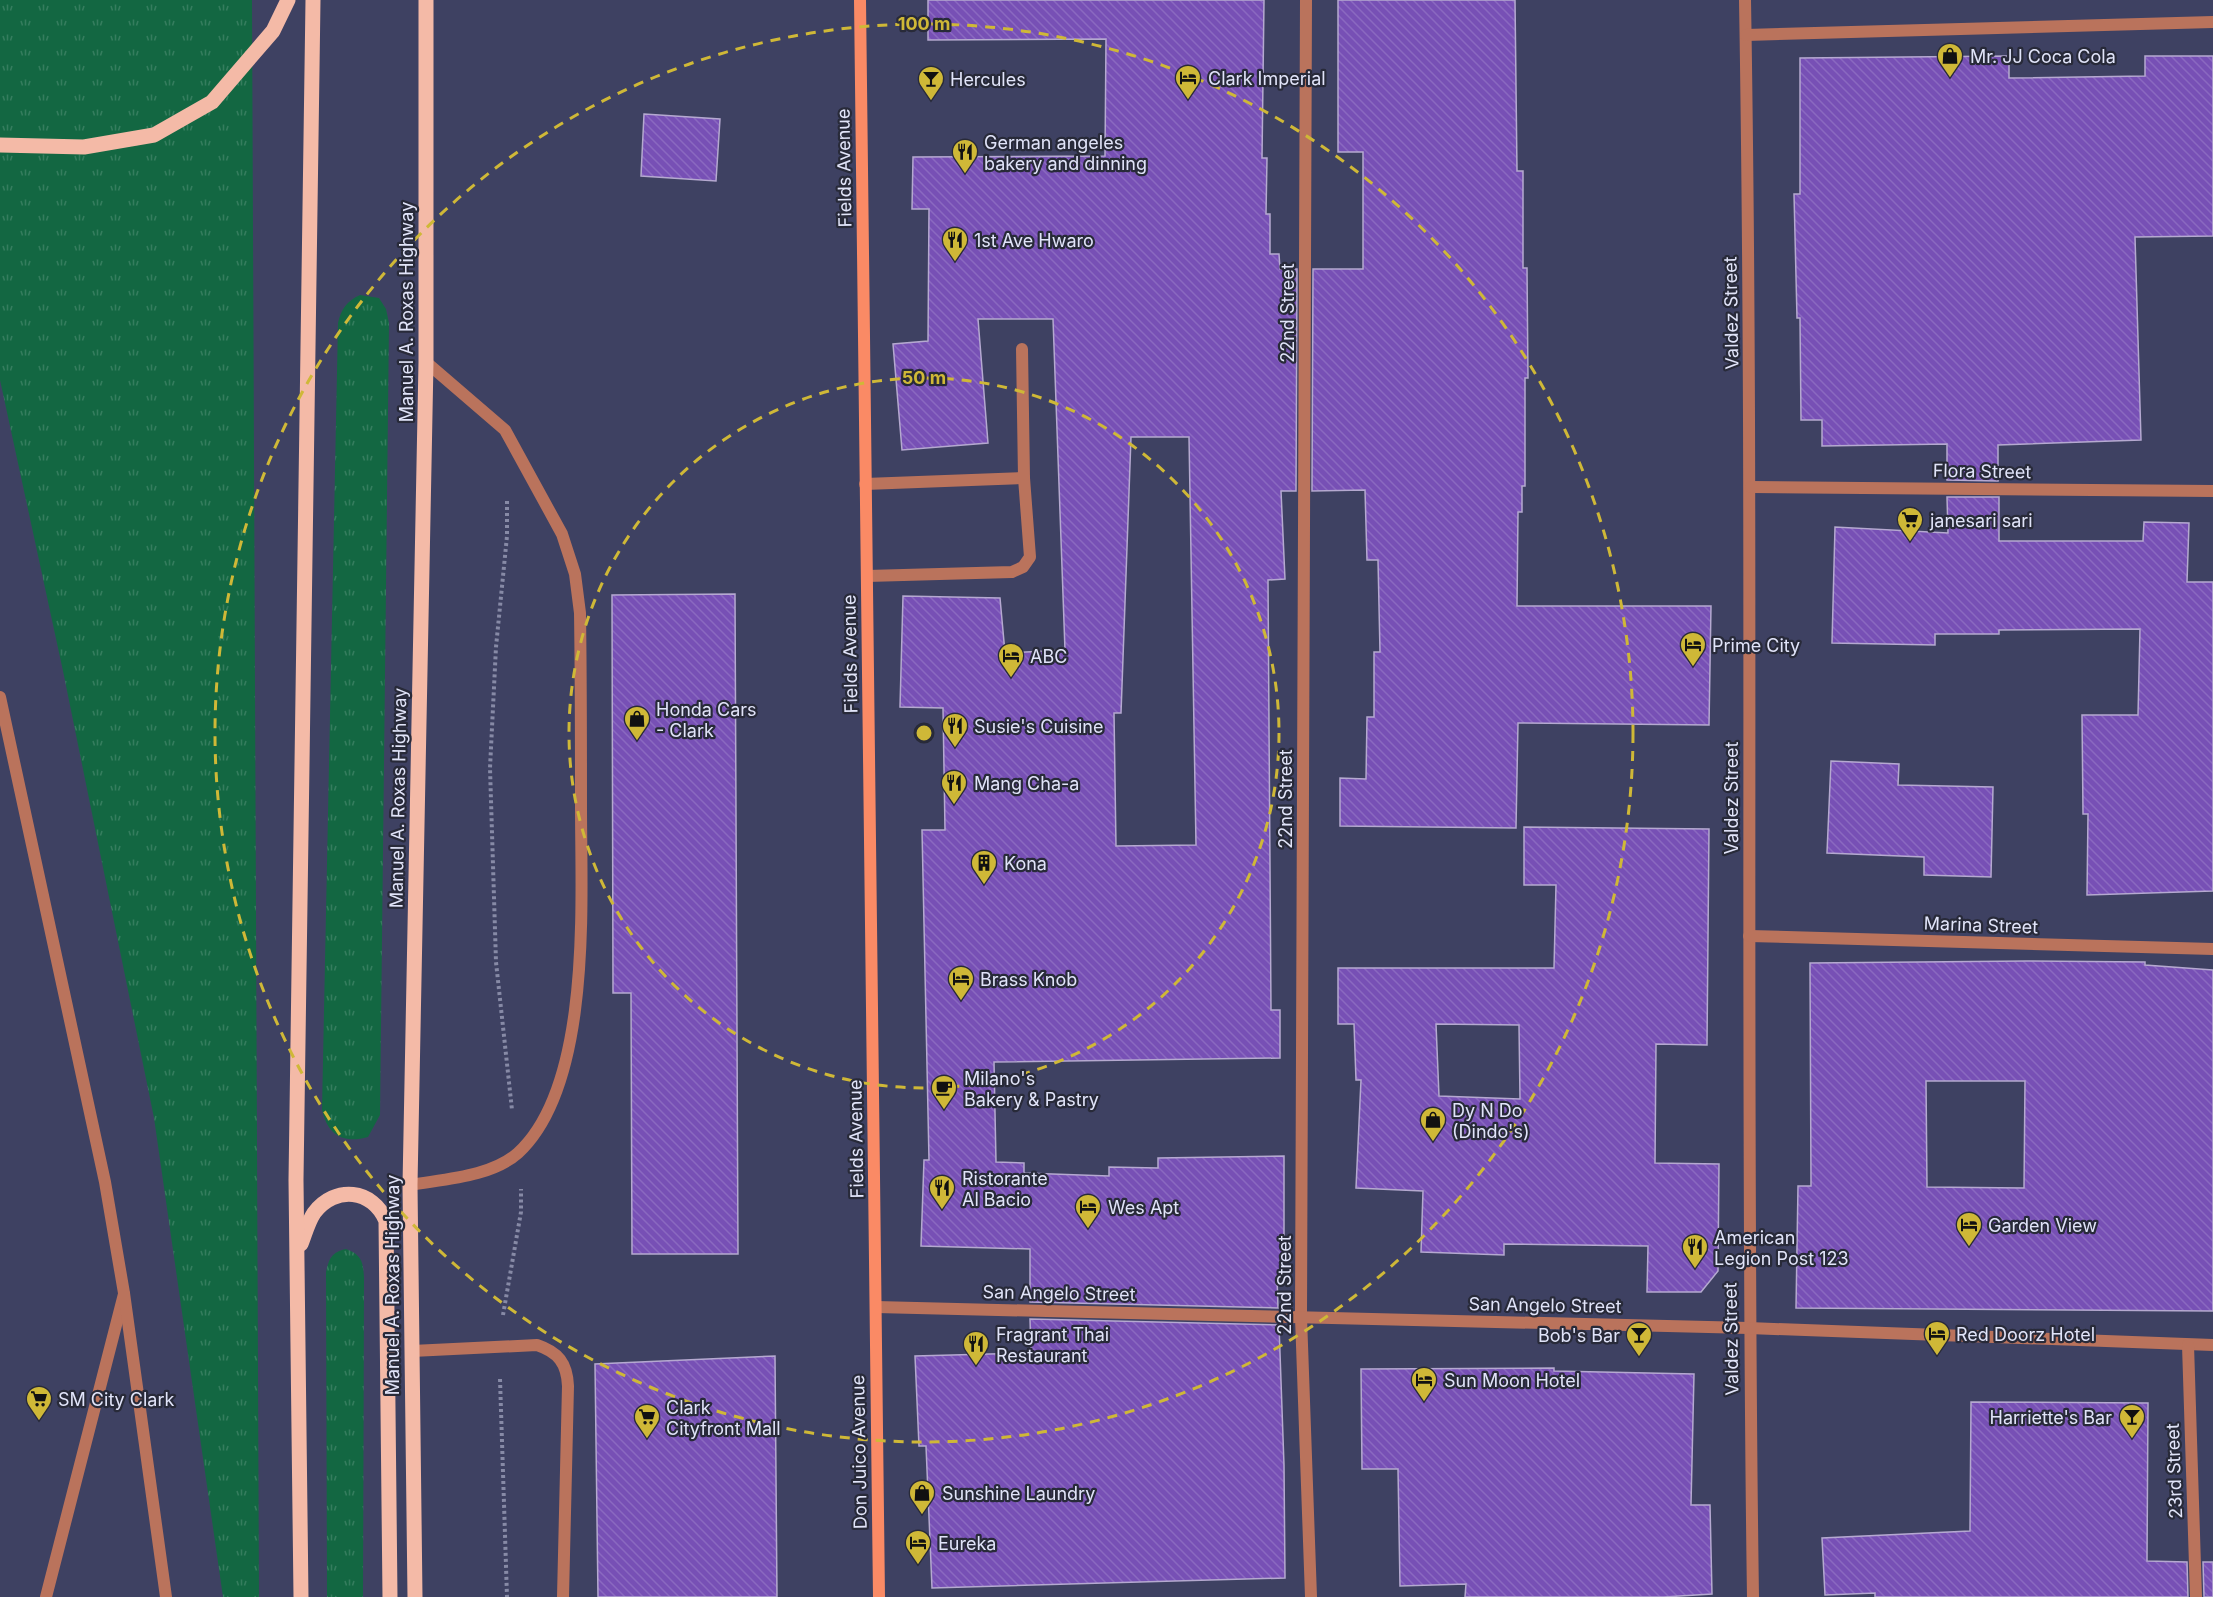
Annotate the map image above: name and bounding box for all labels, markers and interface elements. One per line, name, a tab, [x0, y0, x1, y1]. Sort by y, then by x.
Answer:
text: 100 m	[898, 13, 950, 34]
shop icon: Mr. JJ Coca Cola	[1935, 41, 1965, 79]
place label: Mr. JJ Coca Cola	[1970, 46, 2116, 67]
hotel icon: Clark Imperial	[1173, 63, 1203, 101]
bar icon: Hercules	[916, 64, 946, 102]
place label: Clark Imperial	[1208, 68, 1326, 89]
place label: Hercules	[950, 69, 1026, 90]
street label: Fields Avenue	[832, 108, 856, 228]
place label: German angeles bakery and dinning	[984, 132, 1147, 174]
restaurant icon: German angeles bakery and dinning	[950, 137, 980, 175]
street label: Manuel A. Roxas Highway	[396, 202, 417, 422]
restaurant icon: 1st Ave Hwaro	[940, 225, 970, 263]
place label: 1st Ave Hwaro	[974, 230, 1094, 251]
street label: Valdez Street	[1720, 256, 1742, 370]
street label: 22nd Street	[1277, 263, 1298, 363]
text: 50 m	[902, 367, 946, 388]
street label: Flora Street	[1933, 460, 2032, 482]
supermarket icon: janesari sari	[1895, 505, 1925, 543]
place label: janesari sari	[1929, 510, 2033, 531]
street label: Fields Avenue	[838, 594, 862, 714]
hotel icon: Prime City	[1678, 630, 1708, 668]
place label: Prime City	[1712, 635, 1800, 656]
hotel icon: ABC	[996, 641, 1026, 679]
place label: ABC	[1030, 646, 1067, 667]
street label: Manuel A. Roxas Highway	[386, 688, 410, 908]
place label: Honda Cars - Clark	[656, 699, 757, 741]
shop icon: Honda Cars - Clark	[622, 704, 652, 742]
restaurant icon: Susie's Cuisine	[940, 711, 970, 749]
place label: Susie's Cuisine	[974, 716, 1103, 737]
centre of rings	[914, 723, 934, 743]
street label: Valdez Street	[1721, 741, 1742, 855]
street label: 22nd Street	[1275, 749, 1296, 849]
restaurant icon: Mang Cha-a	[939, 768, 969, 806]
place label: Mang Cha-a	[974, 773, 1079, 794]
building icon: Kona	[969, 848, 999, 886]
place label: Kona	[1004, 853, 1047, 874]
street label: Marina Street	[1923, 913, 2039, 937]
hotel icon: Brass Knob	[946, 964, 976, 1002]
place label: Brass Knob	[980, 969, 1077, 990]
place label: Milano's Bakery & Pastry	[964, 1068, 1099, 1110]
cafe icon: Milano's Bakery & Pastry	[929, 1073, 959, 1111]
street label: Fields Avenue	[844, 1079, 868, 1199]
place label: Dy N Do (Dindo's)	[1452, 1100, 1530, 1142]
shop icon: Dy N Do (Dindo's)	[1418, 1105, 1448, 1143]
place label: Ristorante Al Bacio	[962, 1168, 1048, 1210]
restaurant icon: Ristorante Al Bacio	[927, 1173, 957, 1211]
street label: Manuel A. Roxas Highway	[382, 1175, 403, 1395]
hotel icon: Wes Apt	[1073, 1192, 1103, 1230]
place label: Wes Apt	[1108, 1197, 1179, 1218]
hotel icon: Garden View	[1954, 1210, 1984, 1248]
place label: Garden View	[1988, 1215, 2097, 1236]
place label: American Legion Post 123	[1714, 1227, 1849, 1269]
restaurant icon: American Legion Post 123	[1680, 1232, 1710, 1270]
street label: 22nd Street	[1274, 1235, 1295, 1335]
street label: San Angelo Street	[982, 1281, 1136, 1305]
street label: Valdez Street	[1720, 1282, 1742, 1396]
street label: San Angelo Street	[1468, 1293, 1622, 1317]
hotel icon: Red Doorz Hotel	[1922, 1319, 1952, 1357]
bar icon: Bob's Bar	[1624, 1320, 1654, 1358]
place label: Fragrant Thai Restaurant	[996, 1324, 1109, 1366]
place label: Red Doorz Hotel	[1956, 1324, 2095, 1345]
place label: Bob's Bar	[1538, 1325, 1620, 1346]
restaurant icon: Fragrant Thai Restaurant	[961, 1329, 991, 1367]
hotel icon: Sun Moon Hotel	[1409, 1365, 1439, 1403]
place label: Sun Moon Hotel	[1444, 1370, 1580, 1391]
street label: Don Juico Avenue	[847, 1375, 871, 1529]
supermarket icon: SM City Clark	[24, 1384, 54, 1422]
place label: SM City Clark	[58, 1389, 174, 1410]
place label: Clark Cityfront Mall	[666, 1397, 781, 1439]
supermarket icon: Clark Cityfront Mall	[632, 1402, 662, 1440]
bar icon: Harriette's Bar	[2117, 1402, 2147, 1440]
place label: Harriette's Bar	[1990, 1407, 2112, 1428]
street label: 23rd Street	[2162, 1423, 2186, 1519]
shop icon: Sunshine Laundry	[907, 1478, 937, 1516]
place label: Sunshine Laundry	[942, 1483, 1095, 1504]
hotel icon: Eureka	[903, 1528, 933, 1566]
place label: Eureka	[938, 1533, 996, 1554]

